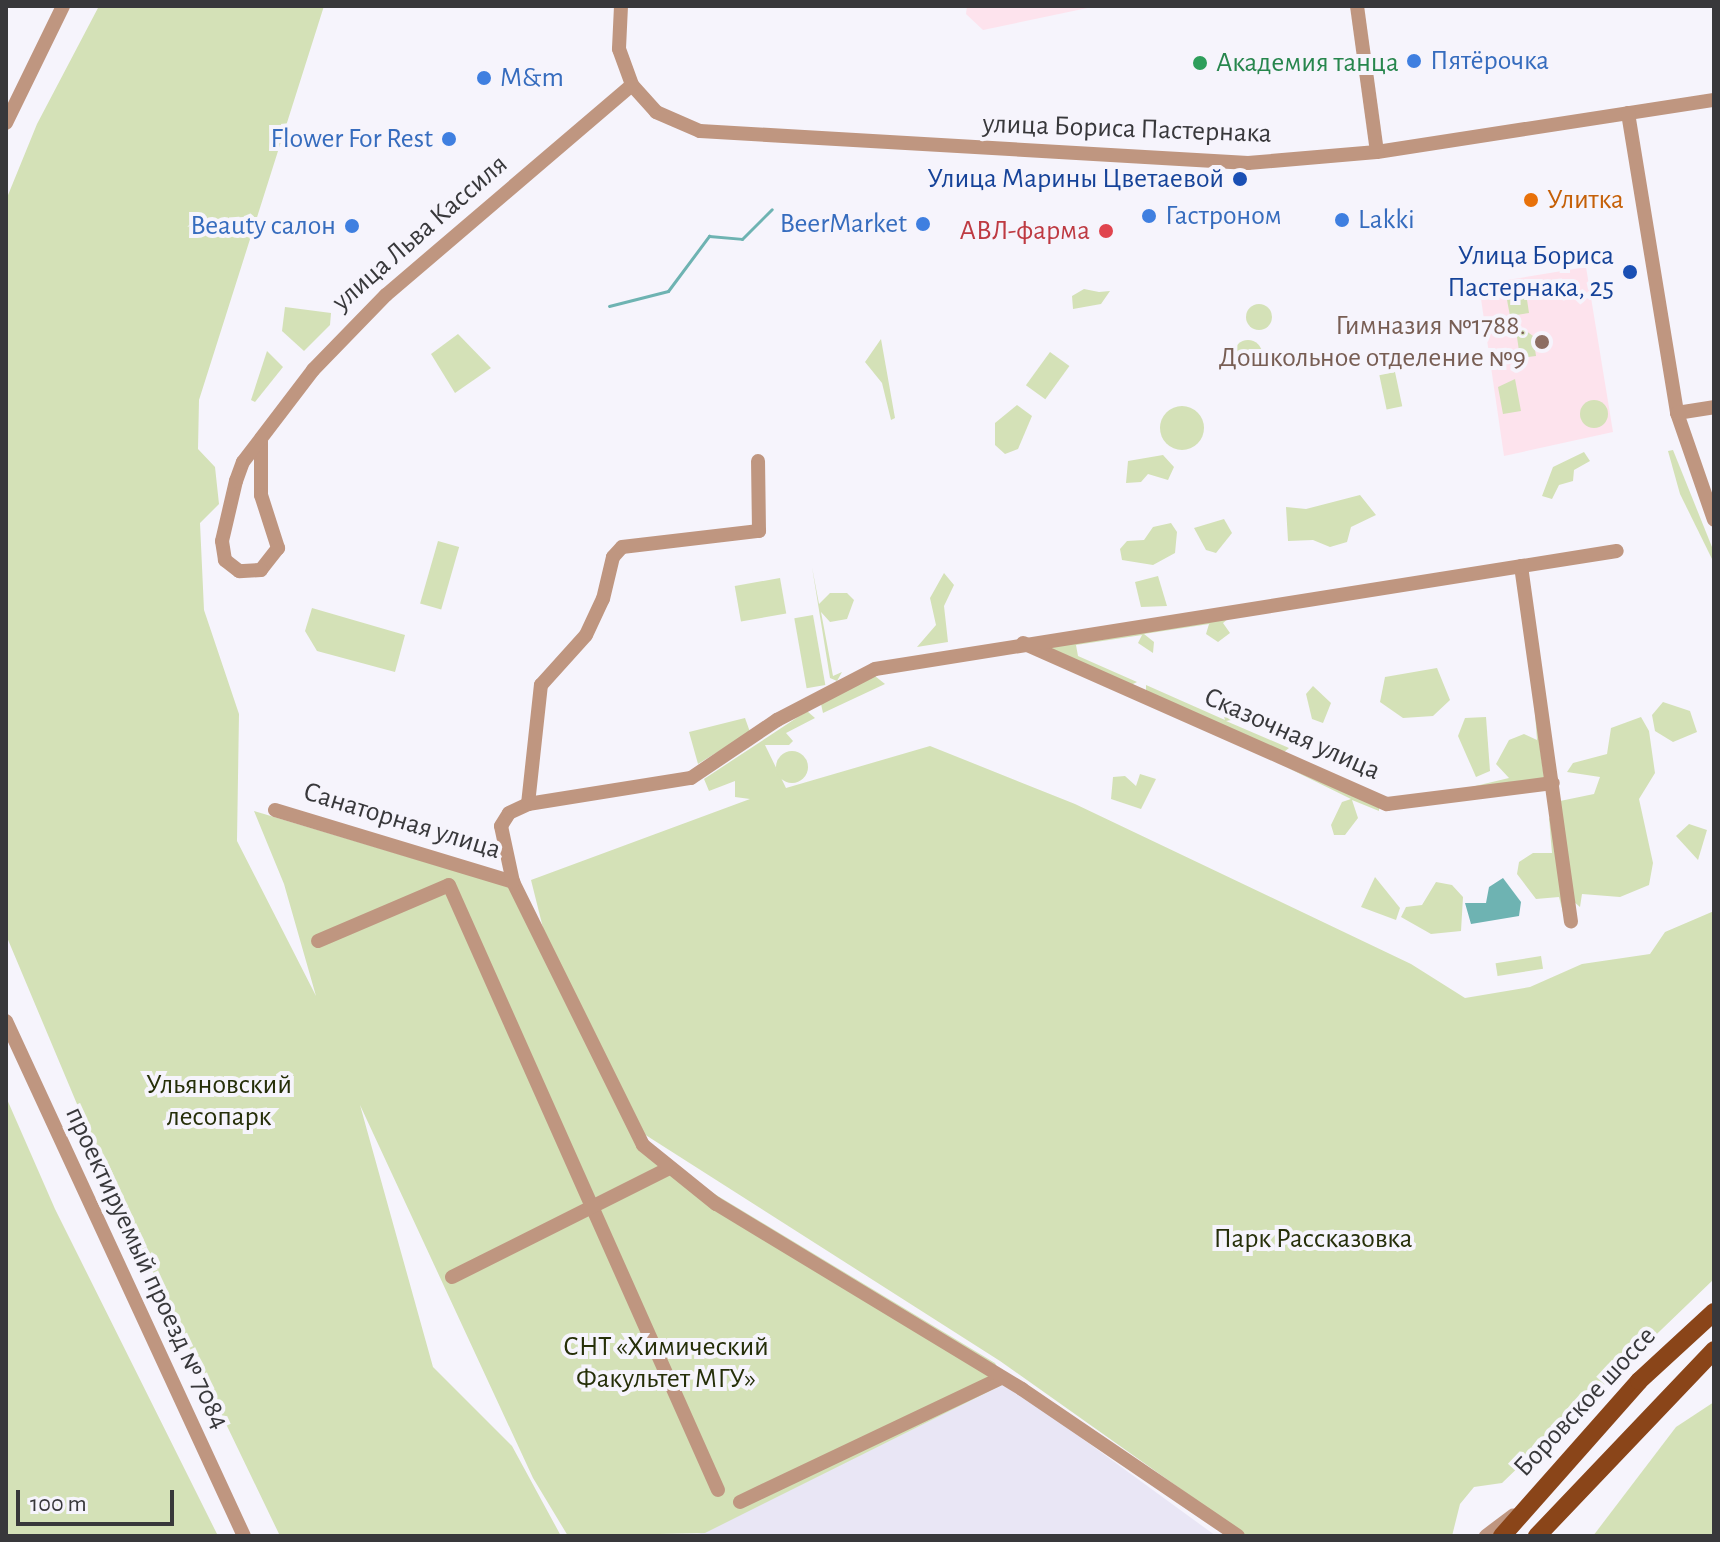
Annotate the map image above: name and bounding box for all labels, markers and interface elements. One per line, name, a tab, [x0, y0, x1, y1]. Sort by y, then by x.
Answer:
place label: Пятёрочка	[1430, 44, 1549, 78]
place label: Академия танца	[1216, 46, 1399, 80]
marker: Пятёрочка	[1405, 52, 1423, 70]
marker: Академия танца	[1191, 54, 1209, 72]
place label: M&m	[500, 61, 564, 95]
marker: M&m	[475, 69, 493, 87]
street label: улица Бориса Пастернака	[982, 107, 1272, 151]
place label: Flower For Rest	[271, 122, 433, 156]
marker: Flower For Rest	[440, 130, 458, 148]
street label: улица Льва Кассиля	[325, 148, 515, 318]
place label: Улица Марины Цветаевой	[927, 162, 1224, 196]
marker: Улица Марины Цветаевой	[1231, 170, 1249, 188]
place label: Улитка	[1547, 183, 1624, 217]
marker: Улитка	[1522, 191, 1540, 209]
place label: Гастроном	[1165, 199, 1282, 233]
place label: Lakki	[1358, 203, 1415, 237]
place label: BeerMarket	[780, 207, 907, 241]
marker: Гастроном	[1140, 207, 1158, 225]
place label: Beauty салон	[190, 209, 336, 243]
marker: Lakki	[1333, 211, 1351, 229]
place label: АВЛ-фарма	[960, 214, 1090, 248]
marker: BeerMarket	[914, 215, 932, 233]
marker: Beauty салон	[343, 217, 361, 235]
marker: АВЛ-фарма	[1097, 222, 1115, 240]
place label: Улица Бориса Пастернака, 25	[1447, 239, 1614, 305]
marker: Улица Бориса Пастернака, 25	[1621, 263, 1639, 281]
place label: Гимназия №1788. Дошкольное отделение №9	[1219, 309, 1526, 375]
marker: Гимназия №1788. Дошкольное отделение №9	[1533, 333, 1551, 351]
street label: Сказочная улица	[1199, 680, 1385, 788]
street label: Санаторная улица	[299, 775, 505, 867]
park label: Ульяновский лесопарк	[146, 1068, 292, 1134]
street label: проектируемый проезд № 7084	[57, 1101, 237, 1435]
park label: Парк Рассказовка	[1214, 1222, 1412, 1256]
street label: Боровское шоссе	[1507, 1320, 1663, 1484]
park label: СНТ «Химический Факультет МГУ»	[563, 1330, 769, 1396]
scale bar	[20, 1474, 178, 1524]
text: 100 m	[30, 1492, 87, 1516]

